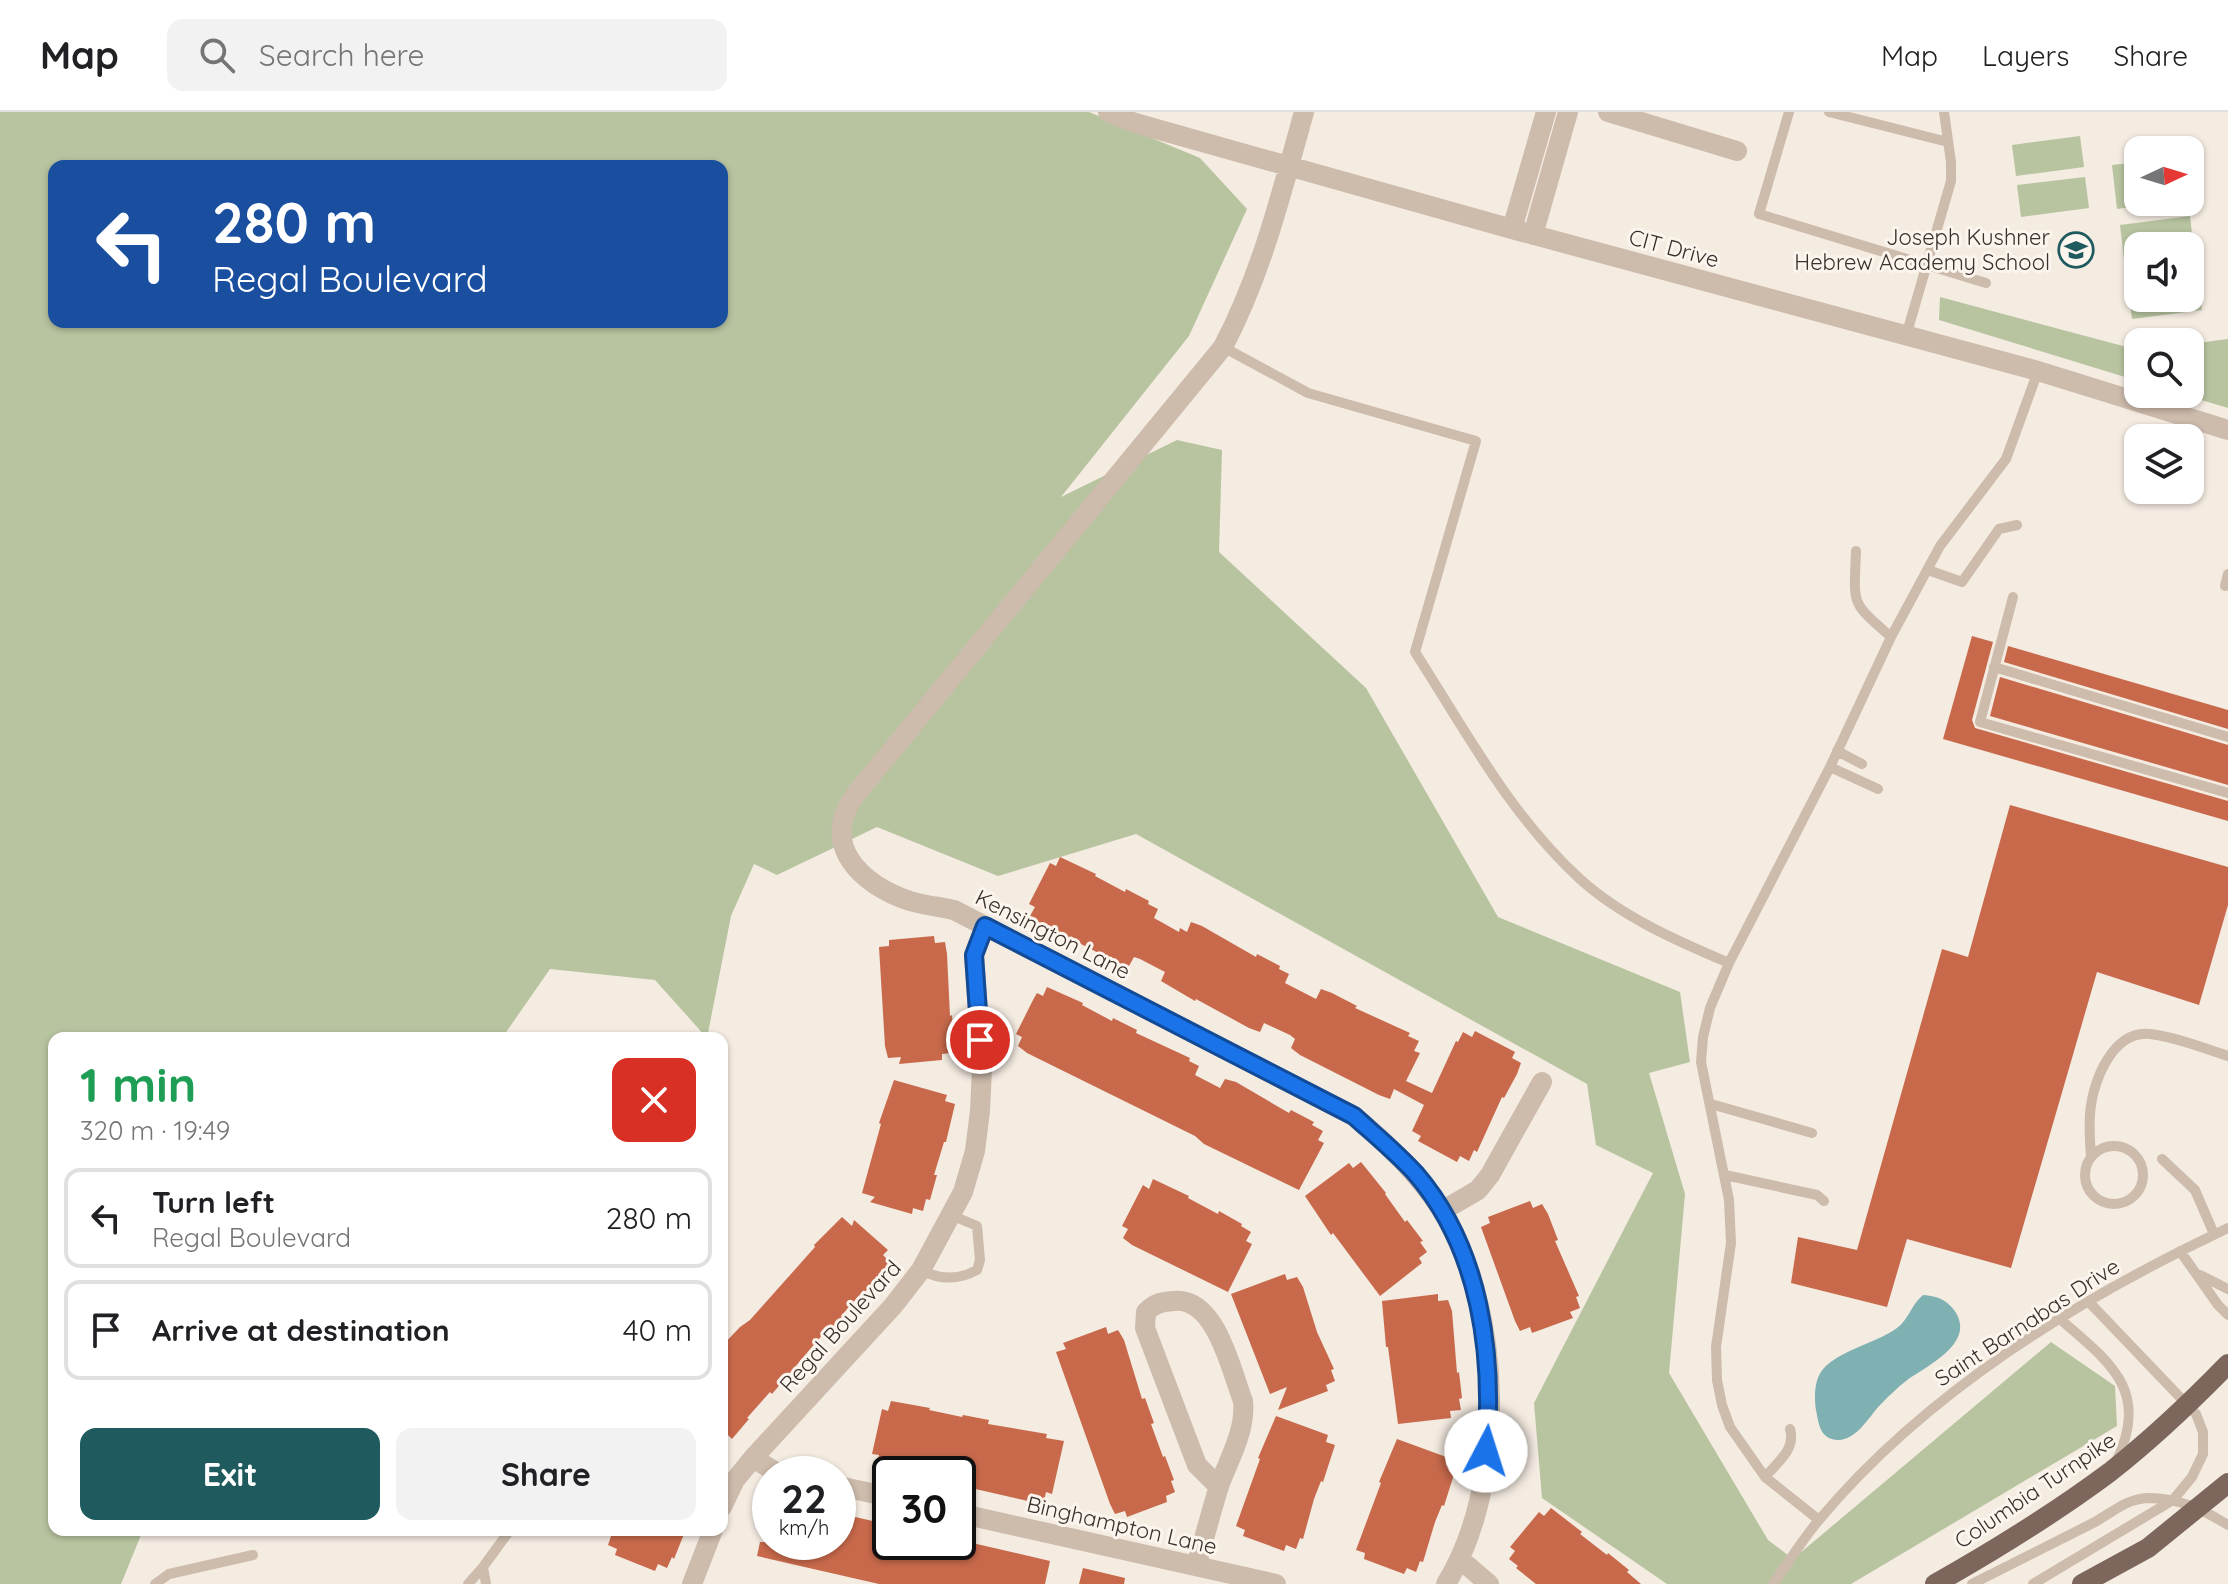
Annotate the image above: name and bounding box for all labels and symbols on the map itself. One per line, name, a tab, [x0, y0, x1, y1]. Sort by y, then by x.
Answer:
north arrow	[2124, 136, 2204, 216]
street label: CIT Drive	[1626, 223, 1722, 273]
place label: Joseph Kushner Hebrew Academy School	[1794, 223, 2051, 276]
school or university icon: Joseph Kushner Hebrew Academy School	[2057, 231, 2095, 269]
street label: Kensington Lane	[971, 883, 1135, 985]
pin	[946, 1006, 1014, 1074]
street label: Saint Barnabas Drive	[1929, 1252, 2125, 1392]
street label: Regal Boulevard	[773, 1254, 907, 1398]
position arrow	[1444, 1409, 1528, 1493]
street label: Columbia Turnpike	[1949, 1426, 2121, 1554]
speed limit sign: 30	[872, 1456, 976, 1560]
street label: Binghampton Lane	[1024, 1490, 1220, 1560]

